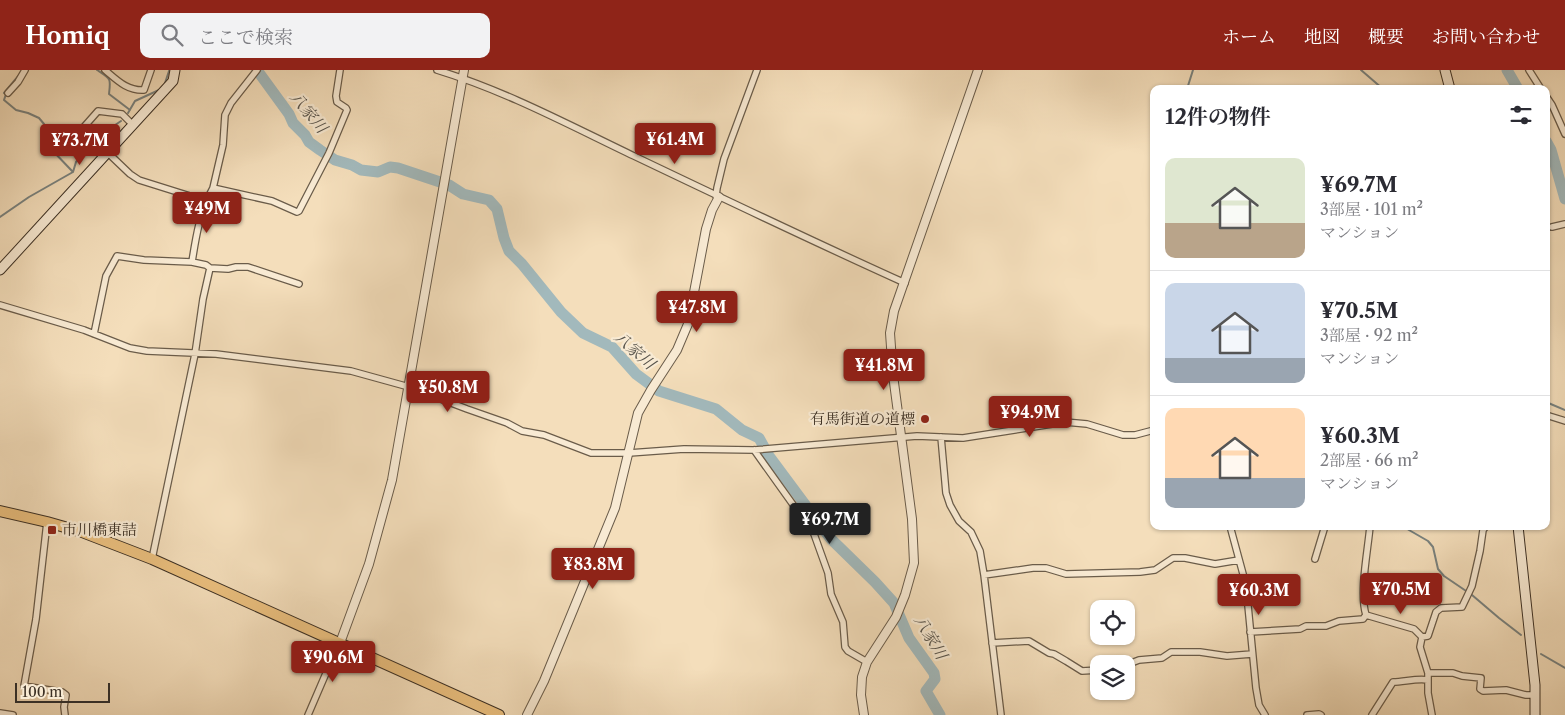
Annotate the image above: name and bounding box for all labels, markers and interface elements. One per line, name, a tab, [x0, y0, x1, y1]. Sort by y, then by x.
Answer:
search box	[140, 13, 490, 58]
text: Homiq	[25, 21, 110, 50]
icon: search	[158, 21, 186, 49]
text: ここで検索	[198, 26, 293, 49]
text: ホーム	[1222, 26, 1276, 48]
text: 地図	[1304, 26, 1340, 48]
text: 概要	[1368, 26, 1404, 48]
text: お問い合わせ	[1432, 26, 1540, 48]
water label: 八家川	[286, 87, 333, 138]
icon: filters	[1507, 101, 1535, 129]
text: 12件の物件	[1165, 104, 1271, 129]
pin: ¥61.4M	[634, 122, 716, 165]
pin: ¥73.7M	[39, 124, 121, 166]
text: ¥61.4M	[646, 129, 704, 149]
text: ¥73.7M	[51, 130, 109, 150]
text: ¥69.7M	[1320, 172, 1397, 197]
icon: home	[1205, 178, 1265, 238]
pin: ¥49M	[177, 191, 237, 234]
text: ¥49M	[184, 198, 230, 218]
text: 3部屋 · 101 m²	[1320, 199, 1423, 219]
text: マンション	[1320, 222, 1399, 242]
pin: ¥47.8M	[656, 290, 738, 333]
text: ¥47.8M	[667, 297, 727, 317]
text: ¥70.5M	[1320, 298, 1398, 323]
icon: home	[1205, 303, 1265, 363]
text: 3部屋 · 92 m²	[1320, 325, 1418, 345]
water label: 八家川	[610, 327, 661, 375]
pin: ¥41.8M	[843, 348, 925, 391]
text: マンション	[1320, 348, 1399, 368]
text: ¥41.8M	[855, 355, 913, 375]
pin: ¥50.8M	[407, 370, 489, 413]
text: ¥50.8M	[417, 377, 479, 397]
pin: ¥94.9M	[989, 396, 1071, 438]
text: ¥94.9M	[1000, 402, 1060, 422]
place label: 有馬街道の道標	[810, 409, 915, 428]
marker: 有馬街道の道標	[919, 413, 931, 425]
text: ¥60.3M	[1320, 423, 1400, 448]
icon: home	[1205, 428, 1265, 488]
text: 2部屋 · 66 m²	[1320, 450, 1419, 470]
text: マンション	[1320, 473, 1399, 493]
pin: ¥69.7M	[789, 502, 871, 545]
text: ¥69.7M	[801, 509, 860, 529]
place label: 市川橋東詰	[62, 520, 137, 539]
marker: 市川橋東詰	[46, 524, 58, 536]
pin: ¥83.8M	[552, 548, 634, 590]
text: ¥83.8M	[562, 554, 624, 574]
pin: ¥70.5M	[1360, 572, 1442, 615]
pin: ¥60.3M	[1218, 574, 1300, 616]
text: ¥70.5M	[1371, 579, 1431, 599]
text: ¥60.3M	[1229, 580, 1289, 600]
map controls	[1090, 600, 1135, 700]
button: locate	[1090, 600, 1135, 645]
water label: 八家川	[910, 611, 953, 664]
pin: ¥90.6M	[292, 640, 374, 683]
text: ¥90.6M	[302, 647, 364, 667]
button: layers	[1090, 655, 1135, 700]
scale bar	[15, 680, 110, 703]
text: 100 m	[22, 683, 62, 701]

